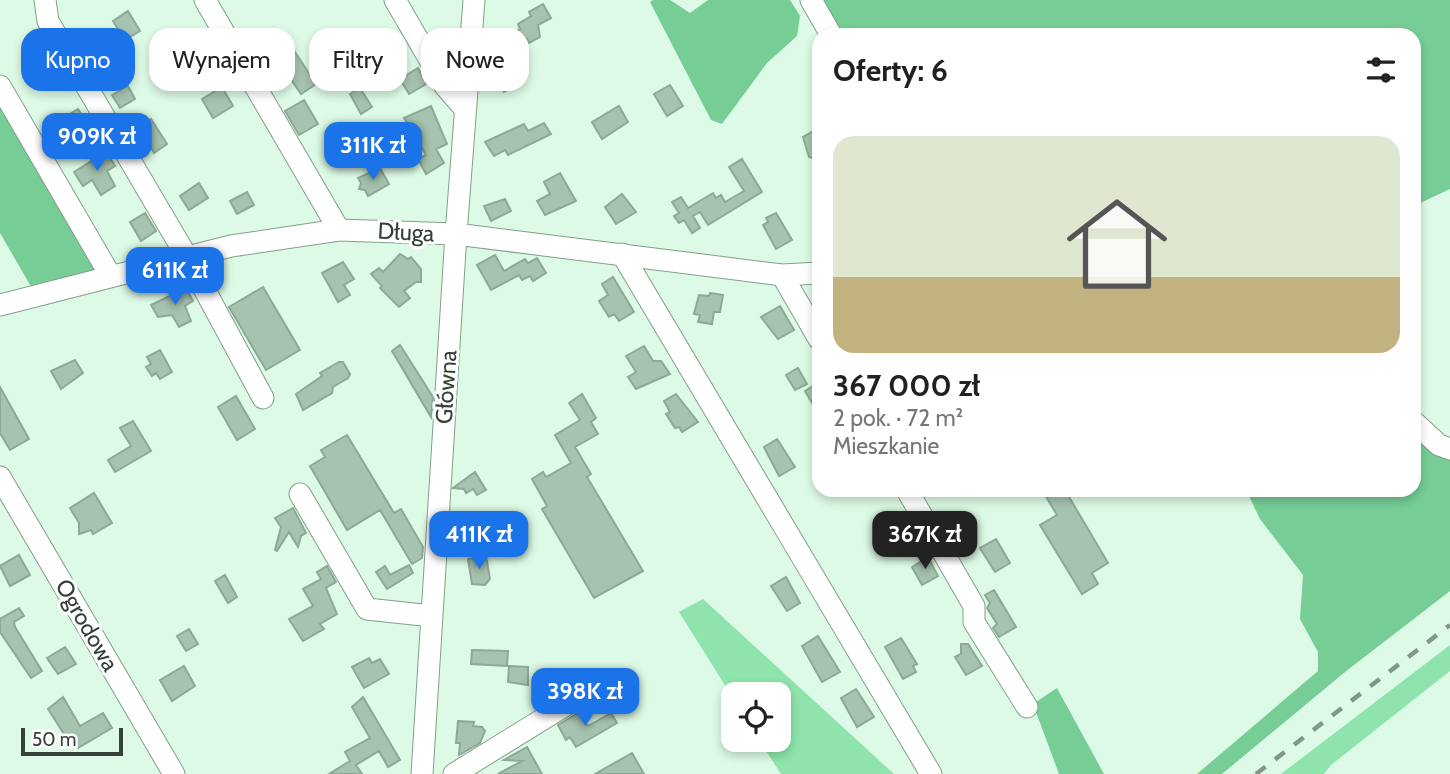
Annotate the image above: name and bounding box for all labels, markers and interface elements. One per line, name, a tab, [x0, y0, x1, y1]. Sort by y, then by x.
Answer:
chip: Kupno	[21, 28, 135, 91]
chip: Wynajem	[149, 28, 295, 91]
chip: Filtry	[309, 28, 407, 91]
chip: Nowe	[421, 28, 529, 91]
icon: filters	[1362, 51, 1400, 89]
text: Oferty: 6	[833, 52, 948, 89]
pin: 909K zł	[32, 114, 162, 173]
text: 909K zł	[58, 122, 136, 150]
pin: 311K zł	[308, 122, 438, 182]
text: 311K zł	[340, 131, 406, 159]
icon: home	[1054, 181, 1180, 307]
street label: Długa	[377, 217, 435, 247]
pin: 611K zł	[110, 247, 240, 307]
text: 611K zł	[142, 256, 208, 284]
street label: Główna	[429, 349, 463, 425]
text: 367 000 zł	[833, 367, 980, 404]
text: 2 pok. · 72 m²	[833, 404, 963, 432]
text: Mieszkanie	[833, 432, 939, 460]
pin: 411K zł	[414, 512, 544, 571]
pin: 367K zł	[860, 512, 990, 571]
text: 411K zł	[445, 520, 513, 548]
text: 367K zł	[888, 520, 962, 548]
street label: Ogrodowa	[49, 574, 125, 676]
pin: 398K zł	[520, 668, 650, 728]
text: 398K zł	[547, 677, 623, 705]
map controls	[721, 682, 791, 752]
button: locate	[721, 682, 791, 752]
scale bar	[21, 725, 122, 757]
text: 50 m	[32, 728, 76, 751]

